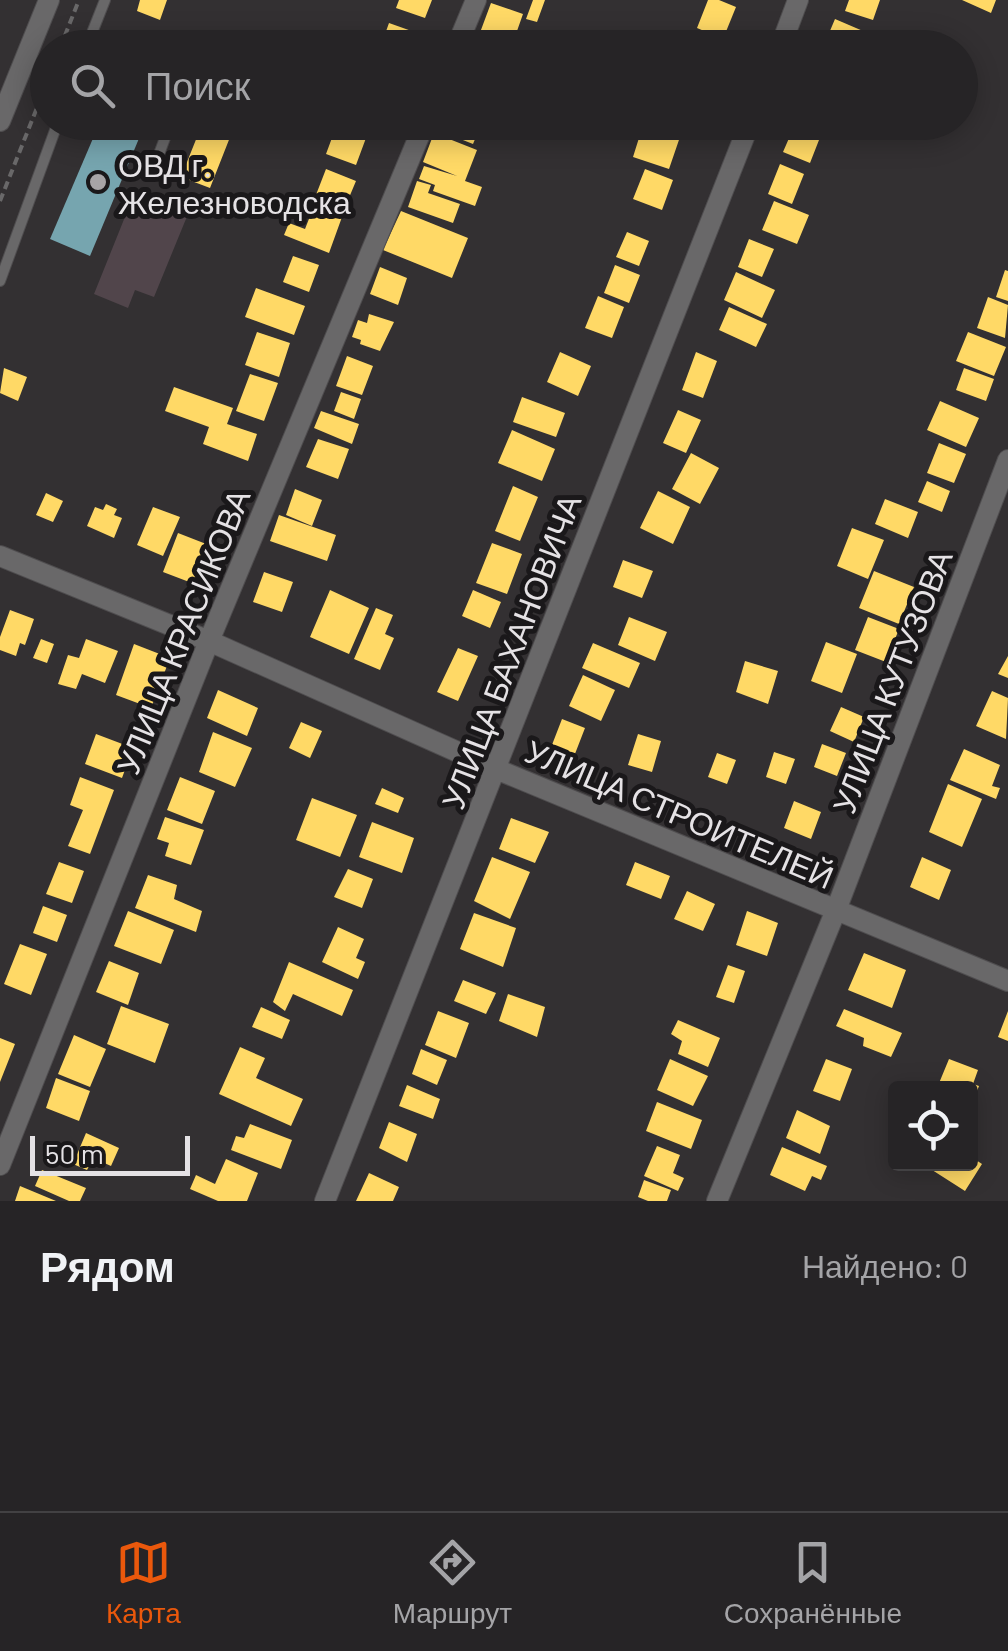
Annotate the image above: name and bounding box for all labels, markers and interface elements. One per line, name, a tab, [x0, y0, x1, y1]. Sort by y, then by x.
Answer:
search box	[30, 30, 978, 140]
icon: search	[65, 58, 120, 113]
text: Поиск	[145, 62, 250, 108]
place label: ОВД г. Железноводска	[118, 145, 351, 221]
marker: ОВД г. Железноводска	[87, 171, 109, 193]
street label: УЛИЦА КРАСИКОВА	[107, 482, 258, 779]
street label: УЛИЦА БАХАНОВИЧА	[432, 488, 589, 814]
street label: УЛИЦА КУТУЗОВА	[823, 544, 960, 818]
street label: УЛИЦА СТРОИТЕЛЕЙ	[520, 731, 840, 896]
map controls	[888, 1081, 978, 1171]
button: locate	[888, 1081, 978, 1171]
scale bar	[30, 1131, 190, 1176]
text: 50 m	[45, 1136, 104, 1170]
text: Рядом	[40, 1240, 175, 1290]
text: Найдено: 0	[802, 1246, 968, 1284]
tab: Карта	[106, 1535, 181, 1630]
tab: Маршрут	[393, 1535, 512, 1630]
tab: Сохранённые	[724, 1535, 902, 1630]

